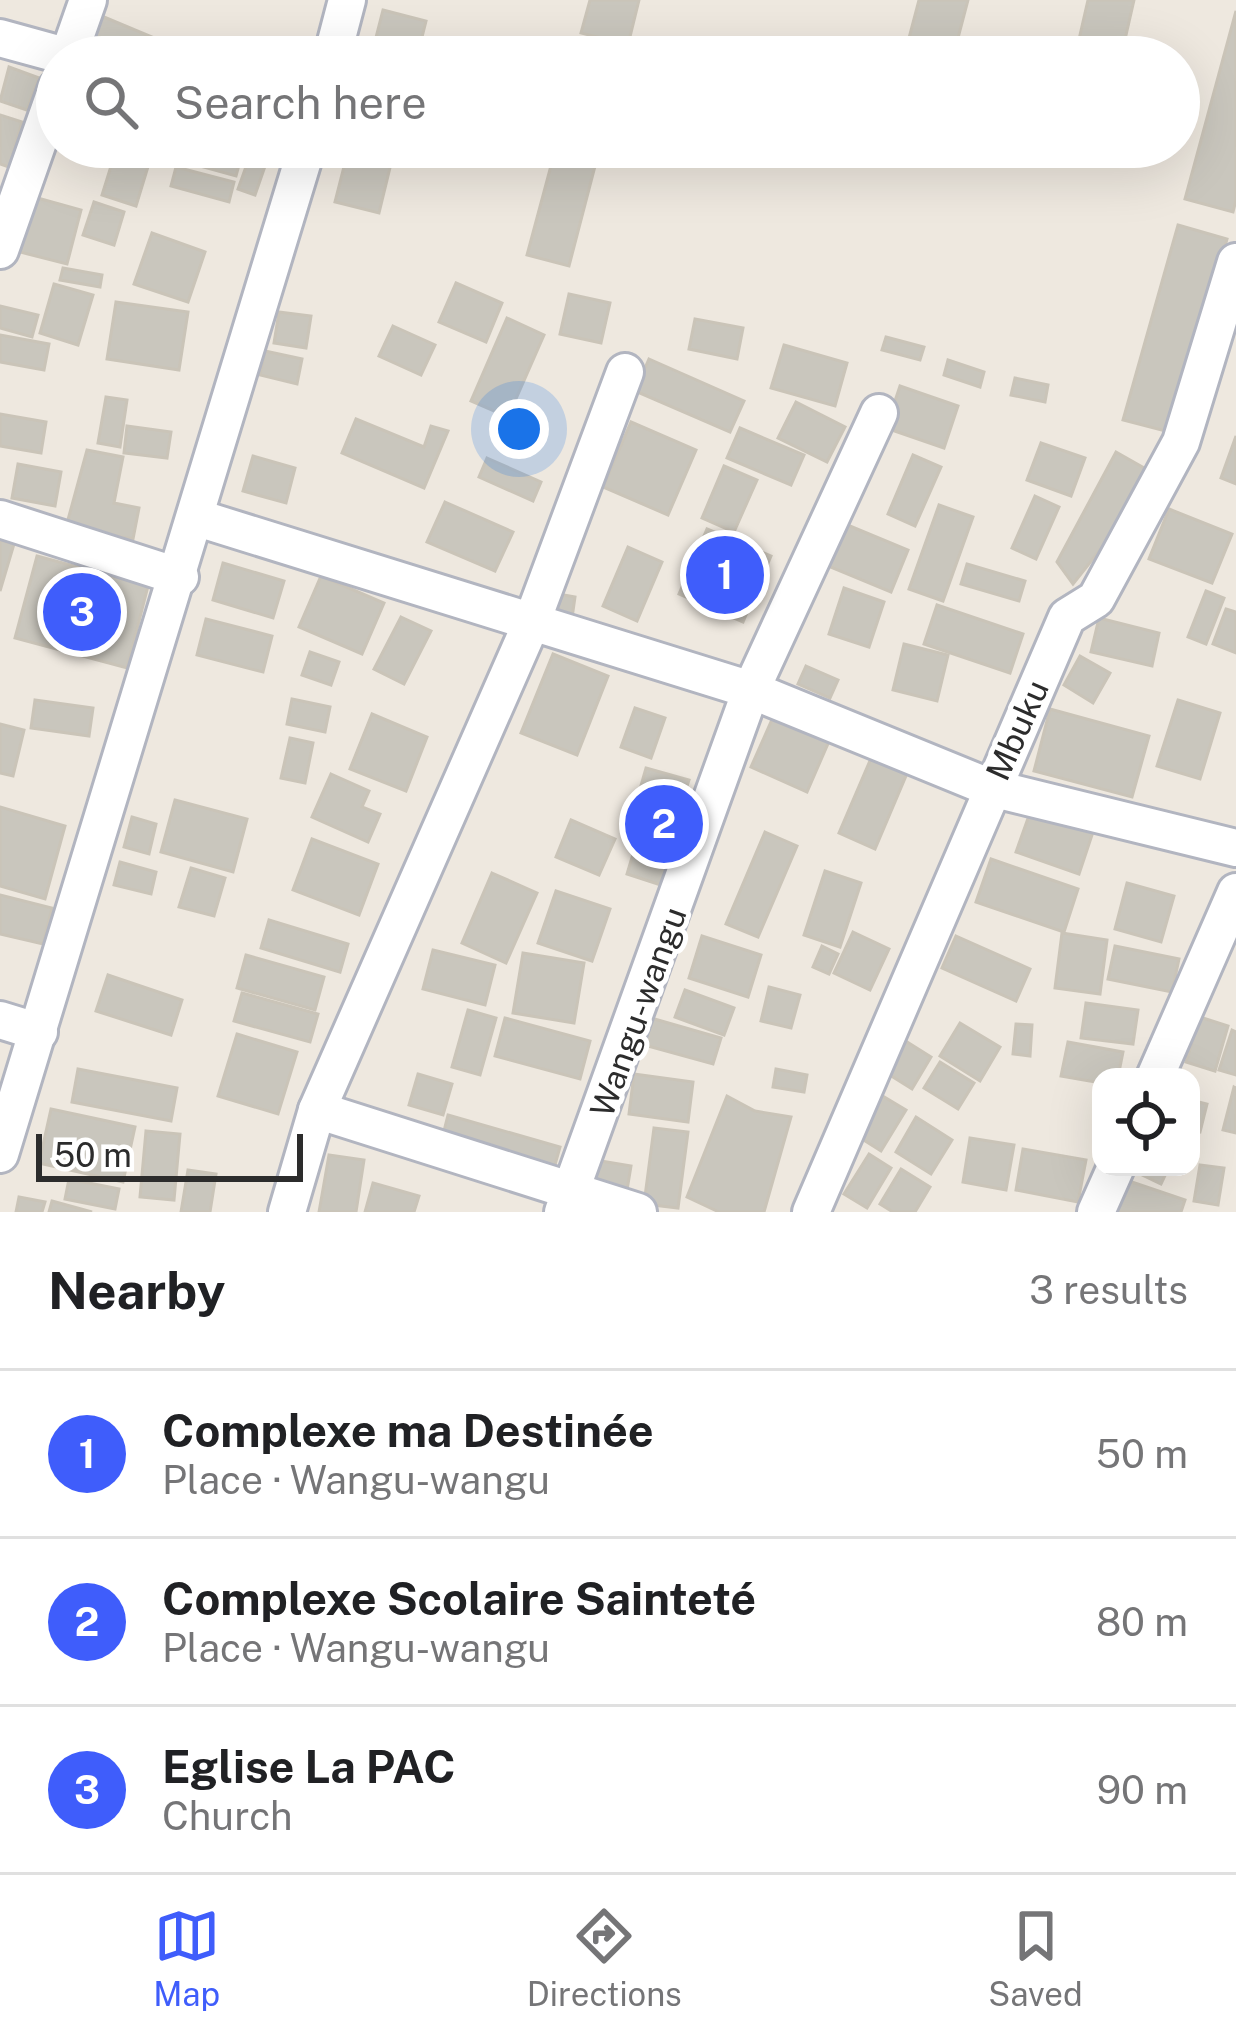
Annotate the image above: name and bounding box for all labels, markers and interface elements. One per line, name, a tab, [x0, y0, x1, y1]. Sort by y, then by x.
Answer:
search box	[36, 36, 1200, 168]
icon: search	[78, 69, 144, 135]
text: Search here	[174, 76, 427, 129]
your location	[489, 399, 549, 459]
pin: 1	[686, 530, 764, 620]
pin: 3	[43, 567, 121, 657]
street label: Mbuku	[978, 674, 1056, 786]
pin: 2	[625, 779, 703, 869]
street label: Wangu-wangu	[582, 902, 694, 1122]
map controls	[1092, 1068, 1200, 1176]
button: locate	[1092, 1068, 1200, 1176]
scale bar	[36, 1128, 303, 1181]
text: 50 m	[54, 1136, 132, 1174]
text: Nearby	[48, 1261, 225, 1320]
text: 3 results	[1029, 1267, 1188, 1313]
text: Complexe ma Destinée	[162, 1404, 654, 1457]
text: 1	[79, 1431, 95, 1477]
text: 50 m	[1096, 1431, 1188, 1477]
text: Place · Wangu-wangu	[162, 1457, 550, 1503]
text: Complexe Scolaire Sainteté	[162, 1572, 756, 1625]
text: 2	[75, 1599, 99, 1645]
text: 80 m	[1096, 1599, 1188, 1645]
text: Place · Wangu-wangu	[162, 1625, 550, 1671]
text: Eglise La PAC	[162, 1740, 456, 1793]
text: 3	[74, 1767, 100, 1813]
text: 90 m	[1097, 1767, 1188, 1813]
text: Church	[162, 1793, 293, 1839]
tab: Map	[153, 1903, 220, 2013]
tab: Directions	[527, 1903, 682, 2013]
tab: Saved	[988, 1903, 1083, 2013]

